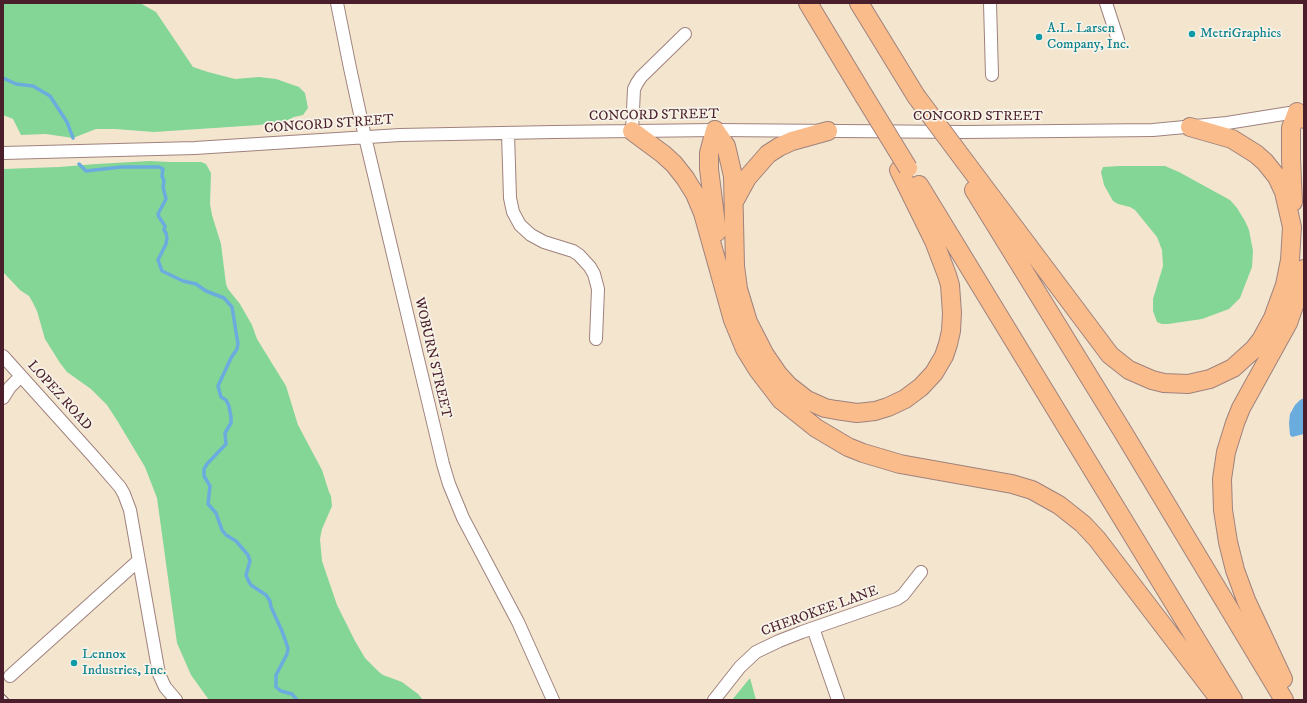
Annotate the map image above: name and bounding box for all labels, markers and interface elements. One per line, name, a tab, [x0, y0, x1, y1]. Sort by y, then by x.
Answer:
place label: A.L. Larsen Company, Inc.	[1047, 21, 1129, 54]
place label: MetriGraphics	[1200, 26, 1281, 42]
marker: MetriGraphics	[1187, 29, 1197, 39]
marker: A.L. Larsen Company, Inc.	[1034, 32, 1044, 42]
street label: CONCORD STREET	[589, 106, 719, 126]
street label: CONCORD STREET	[913, 109, 1043, 125]
street label: CONCORD STREET	[264, 112, 394, 138]
street label: WOBURN STREET	[410, 296, 454, 420]
street label: LOPEZ ROAD	[23, 358, 95, 434]
street label: CHEROKEE LANE	[759, 583, 881, 641]
place label: Lennox Industries, Inc.	[82, 647, 166, 680]
marker: Lennox Industries, Inc.	[69, 658, 79, 668]

